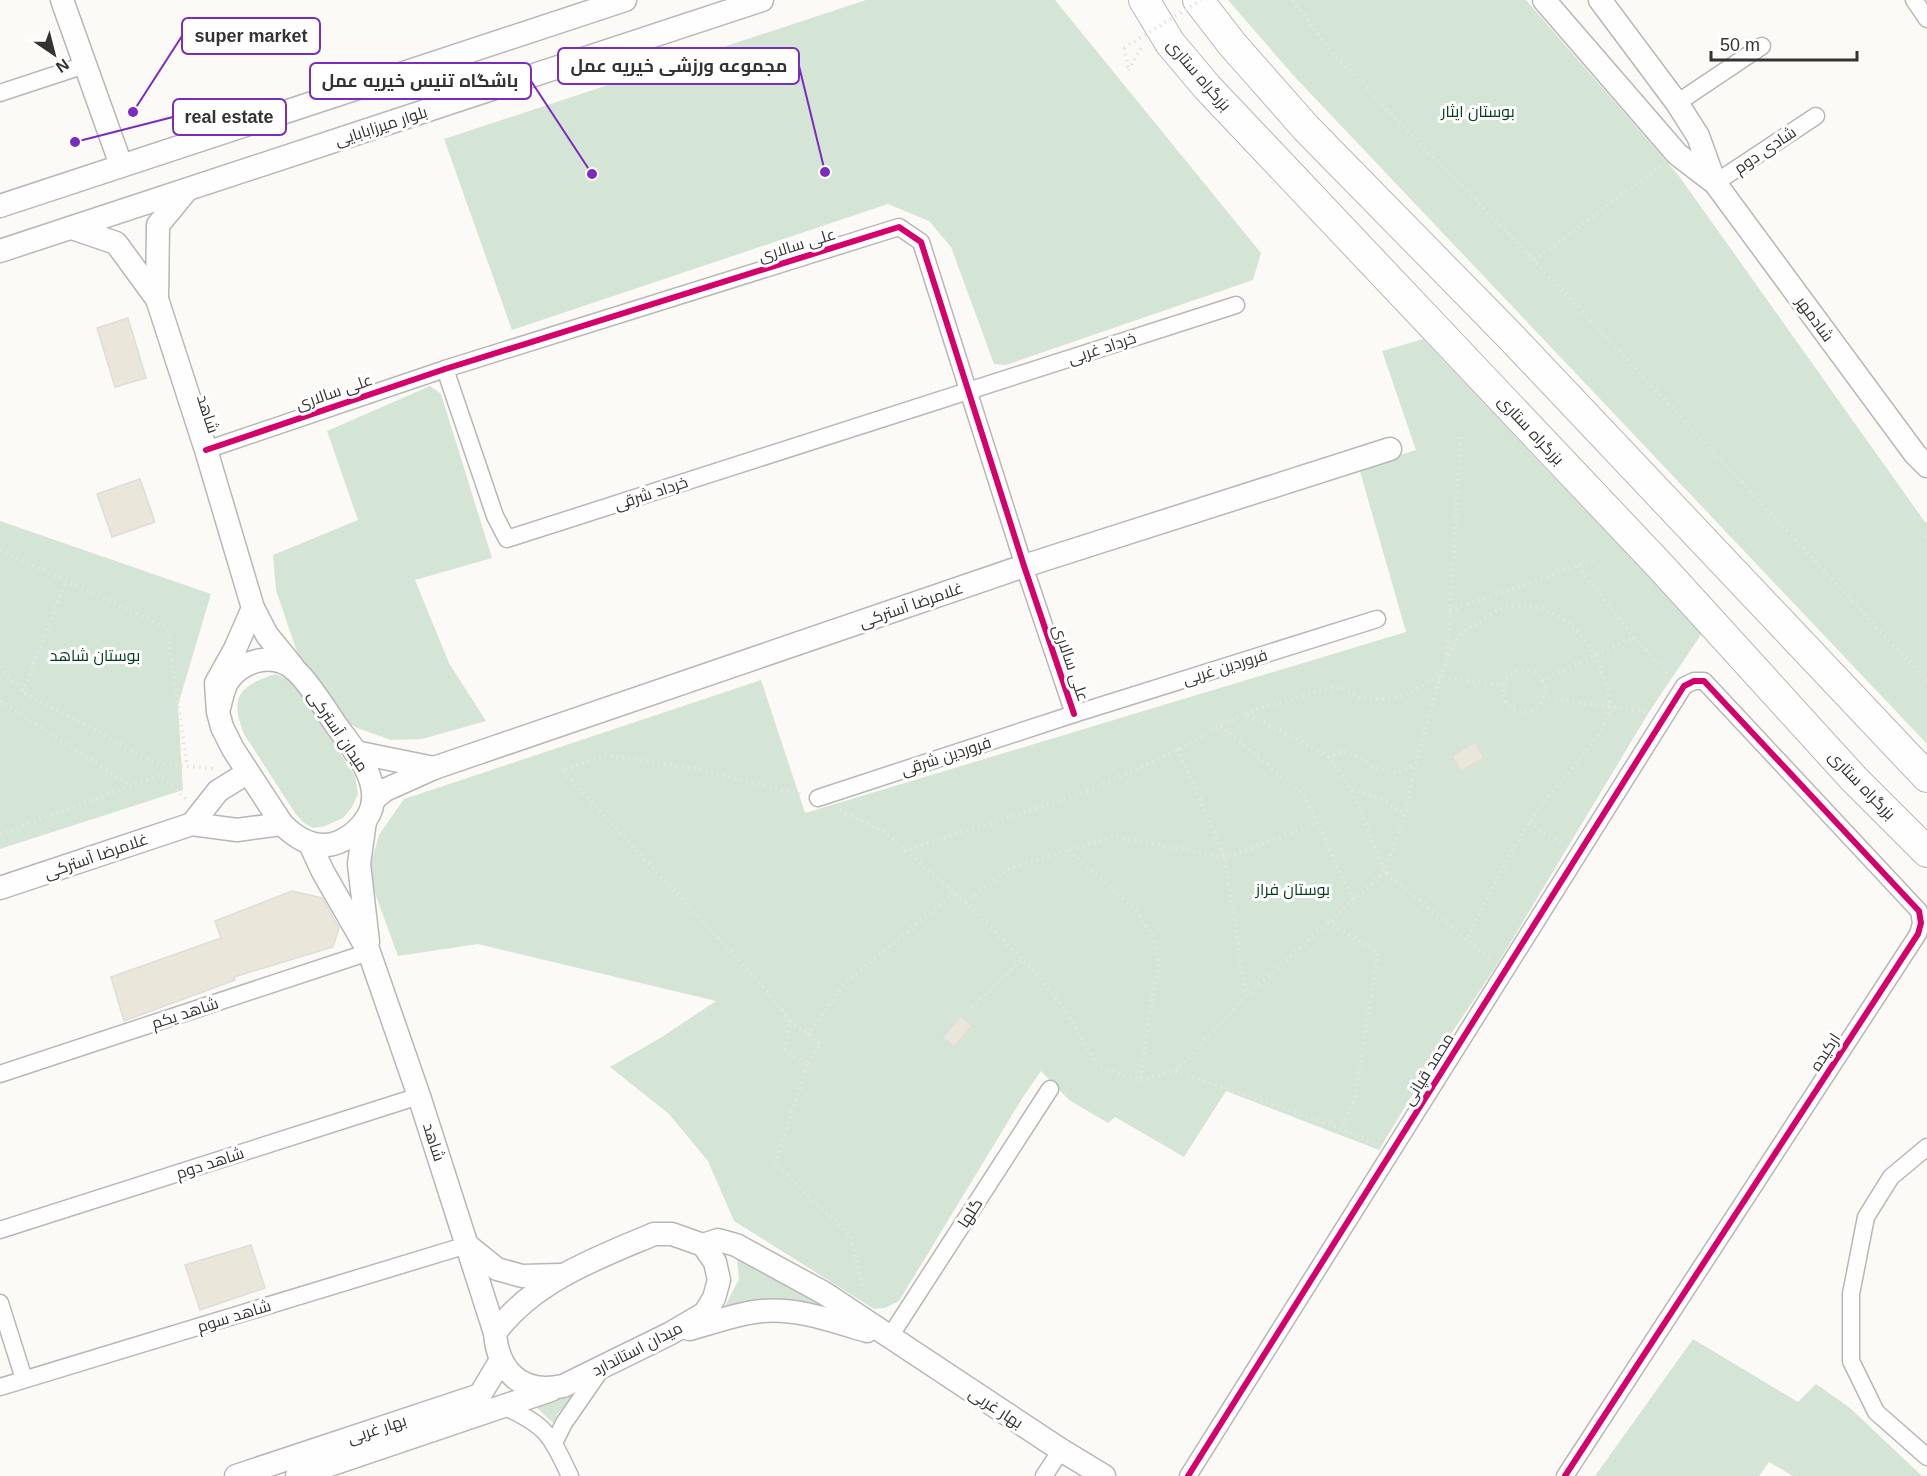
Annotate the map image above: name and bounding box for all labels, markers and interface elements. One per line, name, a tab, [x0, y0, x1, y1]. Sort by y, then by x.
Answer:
callout: super market	[182, 18, 320, 54]
north arrow	[24, 24, 84, 84]
scale bar	[1711, 24, 1856, 62]
text: super market	[194, 26, 308, 46]
text: 50 m	[1720, 35, 1760, 55]
street label: بزرگراه ستاری	[1162, 36, 1234, 115]
callout: مجموعه ورزشی خیریه عمل	[558, 48, 799, 84]
text: N	[53, 56, 72, 76]
text: مجموعه ورزشی خیریه عمل	[571, 56, 787, 77]
callout: باشگاه تنیس خیریه عمل	[310, 63, 531, 99]
text: باشگاه تنیس خیریه عمل	[322, 71, 518, 92]
callout: real estate	[173, 99, 286, 135]
street label: بلوار میرزابابایی	[333, 103, 430, 151]
park label: بوستان ایثار	[1440, 103, 1515, 122]
text: real estate	[184, 107, 274, 127]
street label: شادی دوم	[1731, 123, 1801, 179]
street label: علی سالاری	[756, 225, 838, 267]
street label: شادمهر	[1791, 292, 1837, 346]
street label: خرداد غربی	[1066, 329, 1139, 369]
street label: علی سالاری	[294, 371, 375, 415]
street label: بزرگراه ستاری	[1493, 392, 1567, 469]
street label: شاهد	[194, 393, 222, 435]
street label: خرداد شرقی	[612, 473, 691, 515]
street label: غلامرضا آسترکی	[857, 579, 966, 633]
street label: علی سالاری	[1048, 623, 1092, 704]
street label: فروردین غربی	[1181, 646, 1270, 690]
park label: بوستان شاهد	[50, 647, 140, 666]
street label: میدان آسترکی	[303, 687, 371, 776]
street label: فروردین شرقی	[899, 733, 994, 780]
street label: بزرگراه ستاری	[1824, 747, 1899, 824]
street label: غلامرضا آسترکی	[42, 830, 151, 884]
park label: بوستان فراز	[1255, 881, 1330, 900]
street label: شاهد یکم	[150, 994, 221, 1035]
street label: محمد قپانی	[1399, 1030, 1458, 1109]
street label: ارکیده	[1807, 1030, 1844, 1074]
street label: شاهد	[420, 1121, 448, 1163]
street label: شاهد دوم	[174, 1144, 247, 1185]
street label: گلها	[954, 1195, 987, 1232]
street label: شاهد سوم	[195, 1297, 274, 1338]
street label: میدان استاندارد	[589, 1319, 686, 1381]
street label: بهار غربی	[965, 1384, 1026, 1433]
street label: بهار غربی	[345, 1412, 409, 1448]

